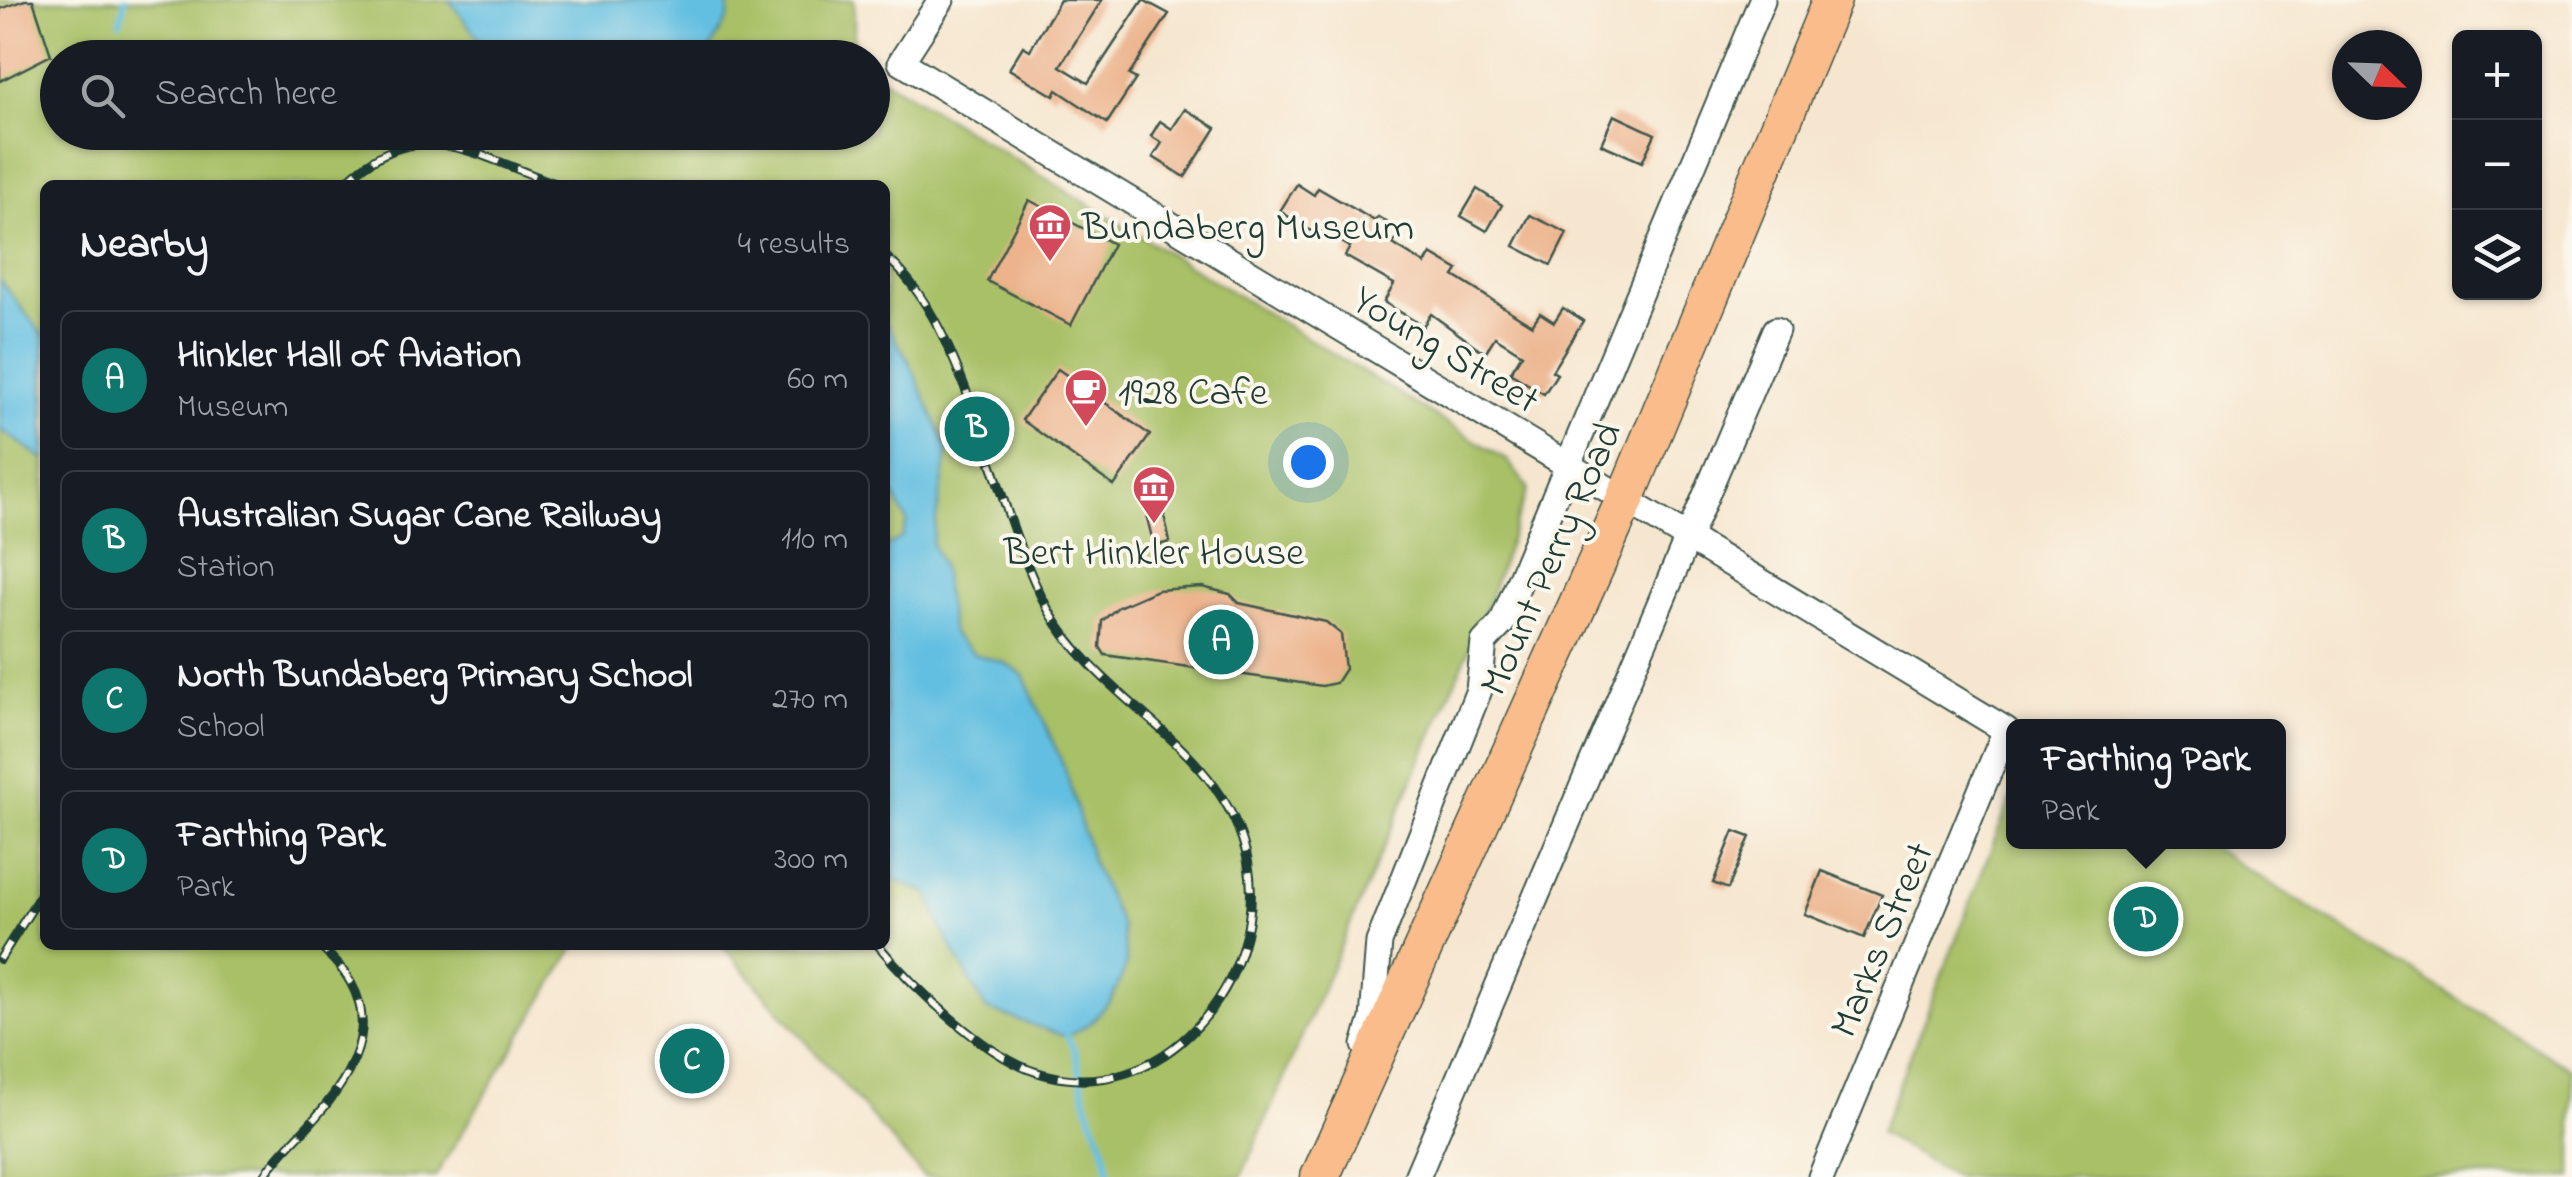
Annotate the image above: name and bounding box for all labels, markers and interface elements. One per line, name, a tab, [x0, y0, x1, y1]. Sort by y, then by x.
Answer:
north arrow	[2332, 30, 2422, 120]
map controls	[2452, 30, 2542, 300]
button: +	[2452, 30, 2542, 120]
search box	[40, 40, 890, 150]
text: Search here	[155, 67, 337, 123]
icon: search	[75, 68, 130, 123]
button: −	[2452, 120, 2542, 210]
place label: Bundaberg Museum	[1081, 200, 1414, 259]
museum icon: Bundaberg Museum	[1027, 202, 1073, 263]
button: layers	[2452, 210, 2542, 300]
text: Nearby	[80, 215, 208, 276]
text: 4 results	[738, 222, 850, 269]
street label: Young Street	[1340, 273, 1550, 431]
text: Hinkler Hall of Aviation	[177, 329, 521, 385]
text: A	[105, 357, 124, 404]
text: 60 m	[787, 357, 848, 404]
place label: 1928 Cafe	[1118, 365, 1268, 424]
cafe icon: 1928 Cafe	[1063, 367, 1109, 428]
text: Museum	[177, 385, 288, 432]
pin: B	[944, 392, 1010, 466]
street label: Mount Perry Road	[1466, 414, 1640, 706]
your location	[1283, 437, 1334, 488]
museum icon: Bert Hinkler House	[1131, 464, 1177, 525]
text: Australian Sugar Cane Railway	[177, 489, 661, 545]
text: B	[104, 517, 125, 564]
text: 110 m	[781, 517, 848, 564]
place label: Bert Hinkler House	[1003, 525, 1304, 584]
text: Station	[177, 545, 275, 592]
pin: A	[1188, 604, 1254, 680]
text: North Bundaberg Primary School	[177, 649, 693, 705]
text: C	[106, 677, 123, 724]
text: 270 m	[772, 677, 848, 724]
text: School	[177, 705, 265, 752]
popup	[2006, 719, 2286, 849]
text: Farthing Park	[2042, 733, 2250, 789]
text: Park	[2042, 789, 2100, 836]
text: Farthing Park	[177, 809, 386, 865]
street label: Marks Street	[1817, 834, 1952, 1048]
text: D	[103, 837, 126, 884]
text: 300 m	[774, 837, 848, 884]
text: Park	[177, 865, 235, 912]
pin: D	[2114, 882, 2178, 956]
pin: C	[660, 1024, 724, 1098]

